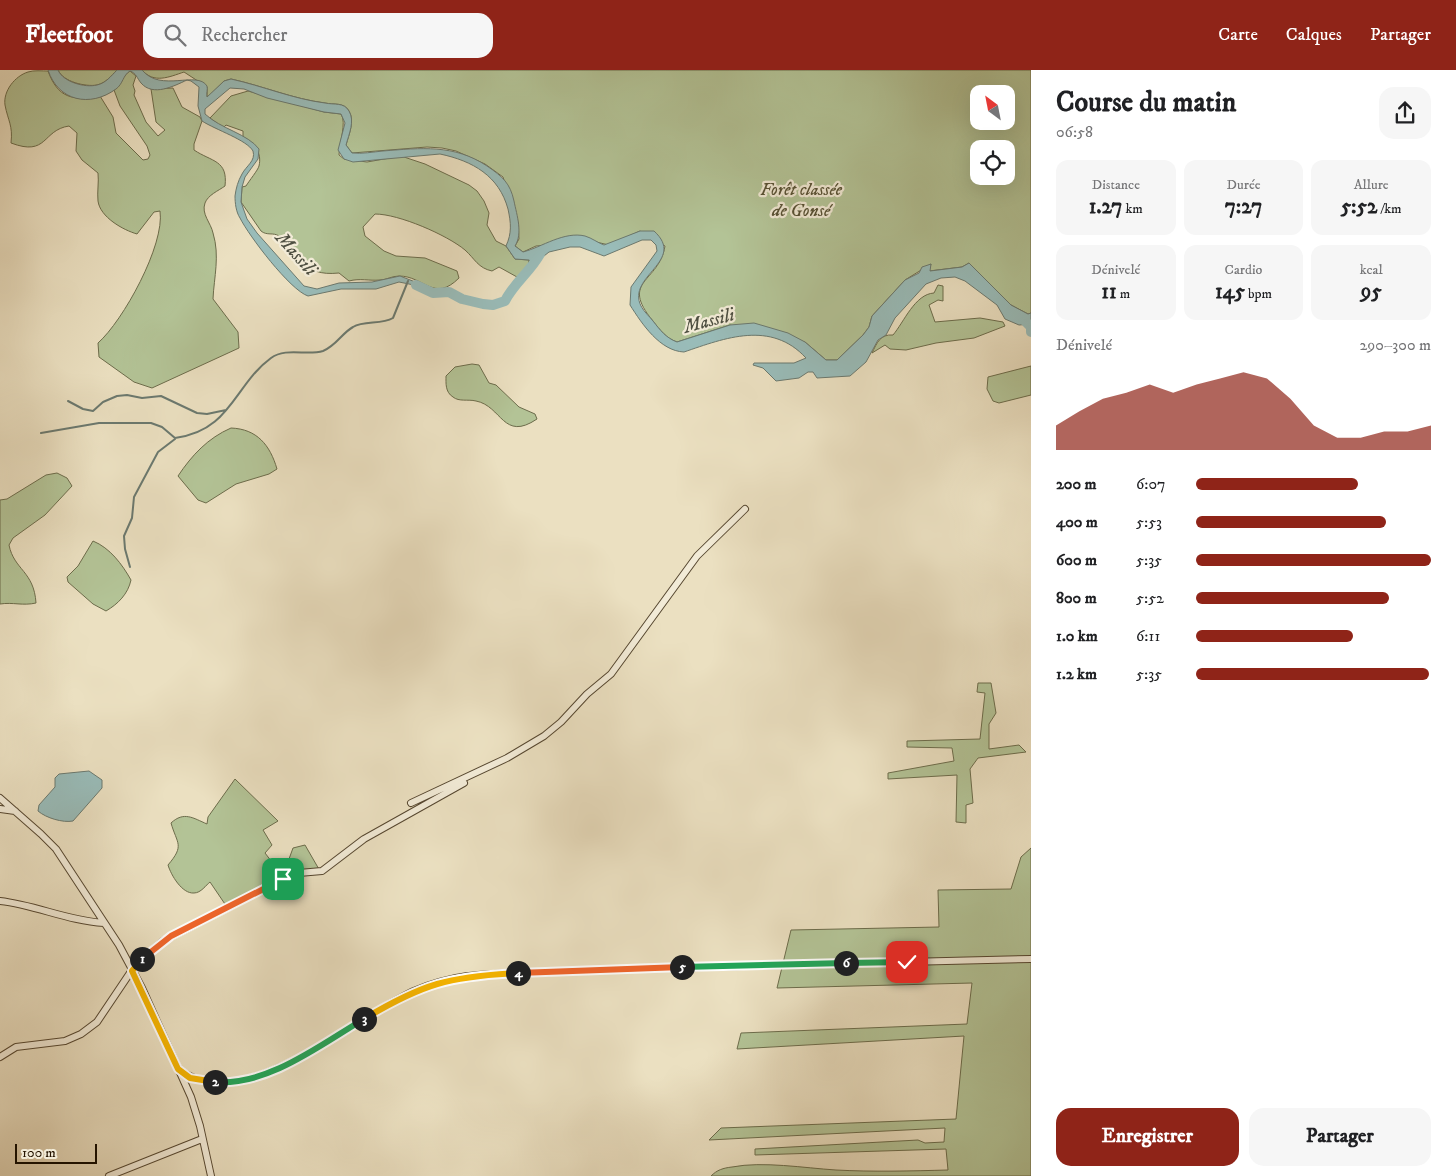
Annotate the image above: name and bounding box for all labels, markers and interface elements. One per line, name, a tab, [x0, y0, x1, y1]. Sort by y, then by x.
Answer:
search box	[143, 13, 493, 58]
text: Fleetfoot	[25, 20, 113, 50]
icon: search	[161, 21, 189, 49]
text: Rechercher	[201, 24, 287, 47]
text: Carte	[1218, 24, 1258, 46]
text: Calques	[1286, 24, 1342, 46]
text: Partager	[1370, 24, 1431, 46]
north arrow	[970, 85, 1015, 130]
map controls	[970, 85, 1015, 185]
text: Course du matin	[1056, 85, 1236, 120]
button: share	[1379, 87, 1431, 139]
text: 06:58	[1056, 122, 1093, 142]
button: locate	[970, 140, 1015, 185]
text: Distance	[1092, 176, 1140, 194]
text: Durée	[1226, 176, 1260, 194]
text: Allure	[1354, 176, 1389, 194]
park label: Forêt classée de Gonsé	[760, 179, 843, 222]
text: 1.27	[1089, 194, 1122, 220]
text: 7:27	[1225, 194, 1262, 220]
text: 5:52	[1341, 194, 1377, 220]
text: km	[1122, 200, 1143, 218]
text: /km	[1377, 200, 1402, 218]
water label: Massili	[269, 226, 322, 282]
text: Dénivelé	[1091, 261, 1140, 279]
text: Cardio	[1225, 261, 1262, 279]
text: kcal	[1360, 261, 1383, 279]
text: 11	[1101, 279, 1117, 305]
text: 145	[1215, 279, 1245, 305]
text: 95	[1361, 279, 1382, 305]
text: m	[1117, 285, 1130, 303]
text: bpm	[1245, 285, 1272, 303]
water label: Massili	[679, 303, 738, 339]
text: Dénivelé	[1056, 335, 1112, 355]
text: 290–300 m	[1359, 335, 1431, 355]
text: 200 m	[1056, 474, 1097, 494]
text: 6:07	[1136, 474, 1166, 494]
text: 400 m	[1056, 512, 1098, 532]
text: 5:53	[1136, 512, 1162, 532]
text: 600 m	[1056, 550, 1097, 570]
text: 5:35	[1136, 550, 1162, 570]
text: 800 m	[1056, 588, 1097, 608]
text: 5:52	[1136, 588, 1164, 608]
text: 1.0 km	[1056, 626, 1098, 646]
text: 6:11	[1136, 626, 1160, 646]
text: 1.2 km	[1056, 664, 1097, 684]
text: 5:35	[1136, 664, 1162, 684]
pin	[262, 858, 304, 900]
icon: arrive	[269, 865, 297, 893]
pin	[886, 941, 928, 983]
pin: 1	[130, 946, 154, 972]
icon: check	[893, 948, 921, 976]
text: 1	[140, 950, 145, 968]
pin: 6	[834, 950, 858, 976]
pin: 5	[670, 954, 694, 980]
text: 6	[843, 954, 850, 972]
text: 5	[679, 958, 686, 976]
pin: 4	[506, 960, 530, 986]
text: 4	[514, 964, 523, 982]
pin: 3	[352, 1006, 376, 1032]
text: 3	[362, 1010, 367, 1028]
pin: 2	[202, 1070, 228, 1094]
text: 2	[212, 1073, 219, 1091]
button: Enregistrer	[1056, 1108, 1239, 1166]
button: Partager	[1249, 1108, 1431, 1166]
scale bar	[15, 1141, 98, 1164]
text: 100 m	[22, 1144, 56, 1162]

